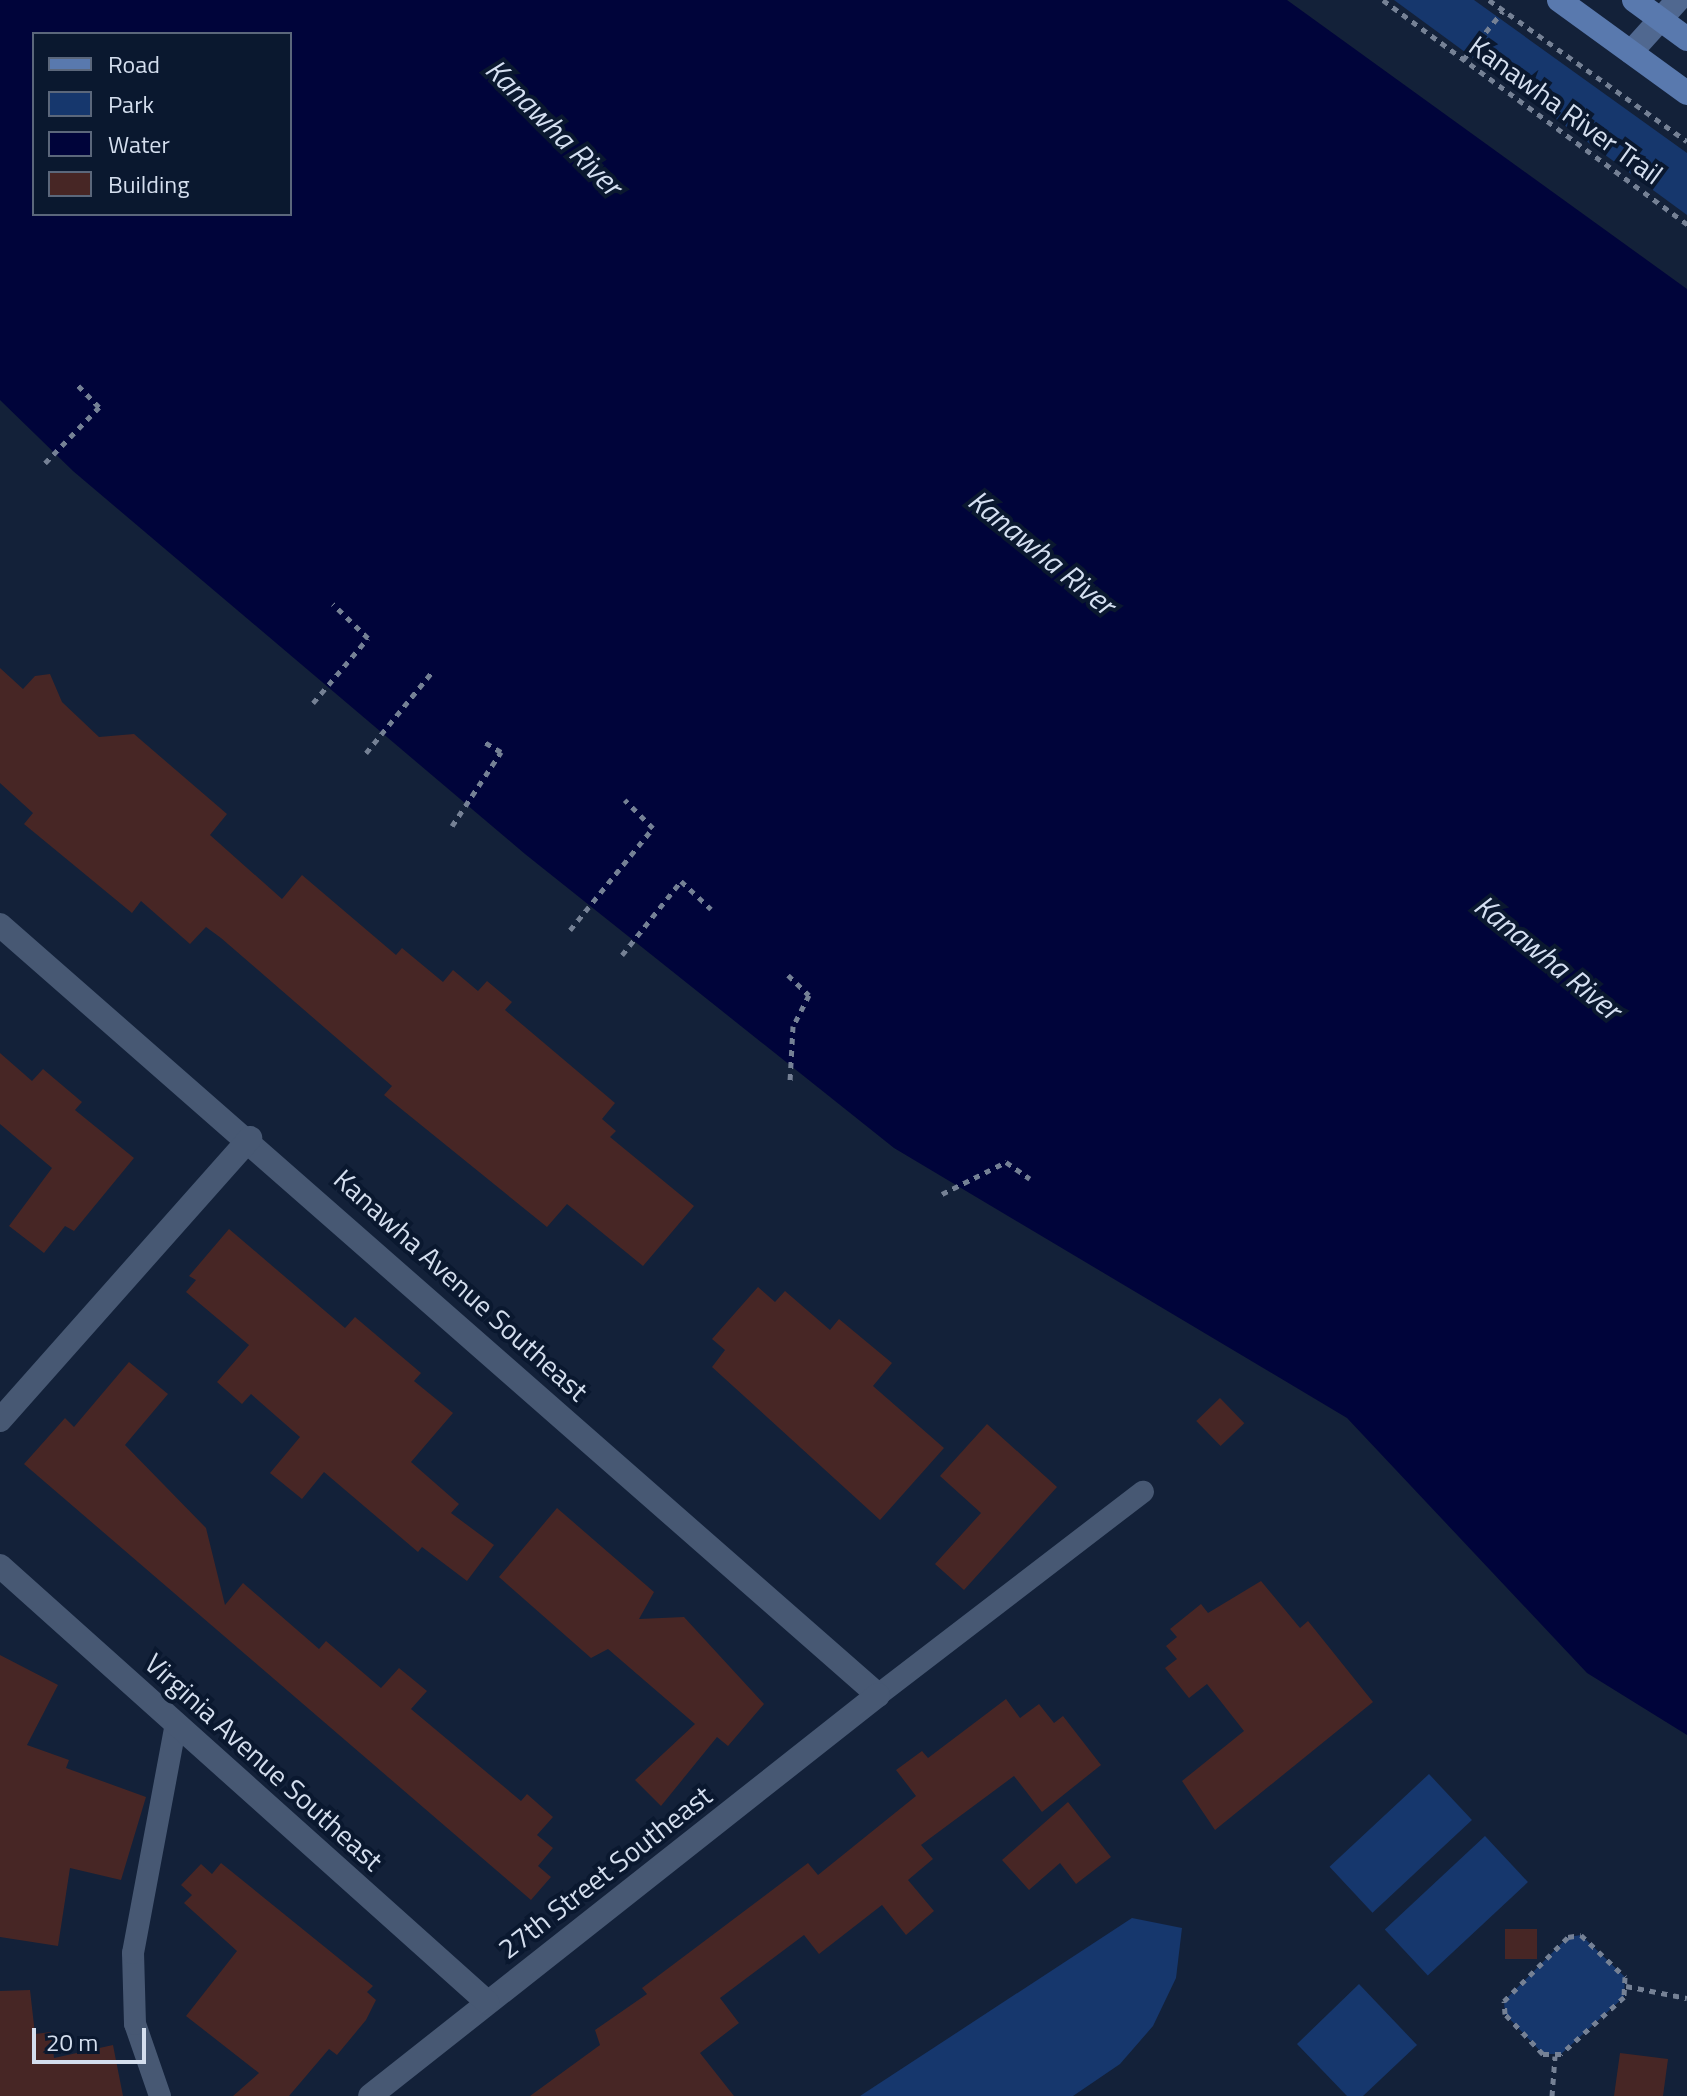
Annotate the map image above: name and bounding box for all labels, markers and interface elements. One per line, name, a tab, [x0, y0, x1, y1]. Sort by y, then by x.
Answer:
street label: Kanawha River Trail	[1463, 29, 1669, 191]
legend	[32, 32, 292, 216]
text: Road	[108, 46, 160, 82]
water label: Kanawha River	[478, 51, 630, 203]
text: Park	[108, 86, 154, 122]
text: Water	[108, 126, 170, 162]
text: Building	[108, 166, 190, 202]
water label: Kanawha River	[961, 482, 1123, 622]
water label: Kanawha River	[1467, 887, 1629, 1027]
street label: Kanawha Avenue Southeast	[327, 1162, 595, 1408]
street label: Virginia Avenue Southeast	[138, 1646, 390, 1878]
street label: 27th Street Southeast	[492, 1778, 718, 1966]
scale bar	[36, 2012, 150, 2062]
text: 20 m	[46, 2024, 98, 2060]

